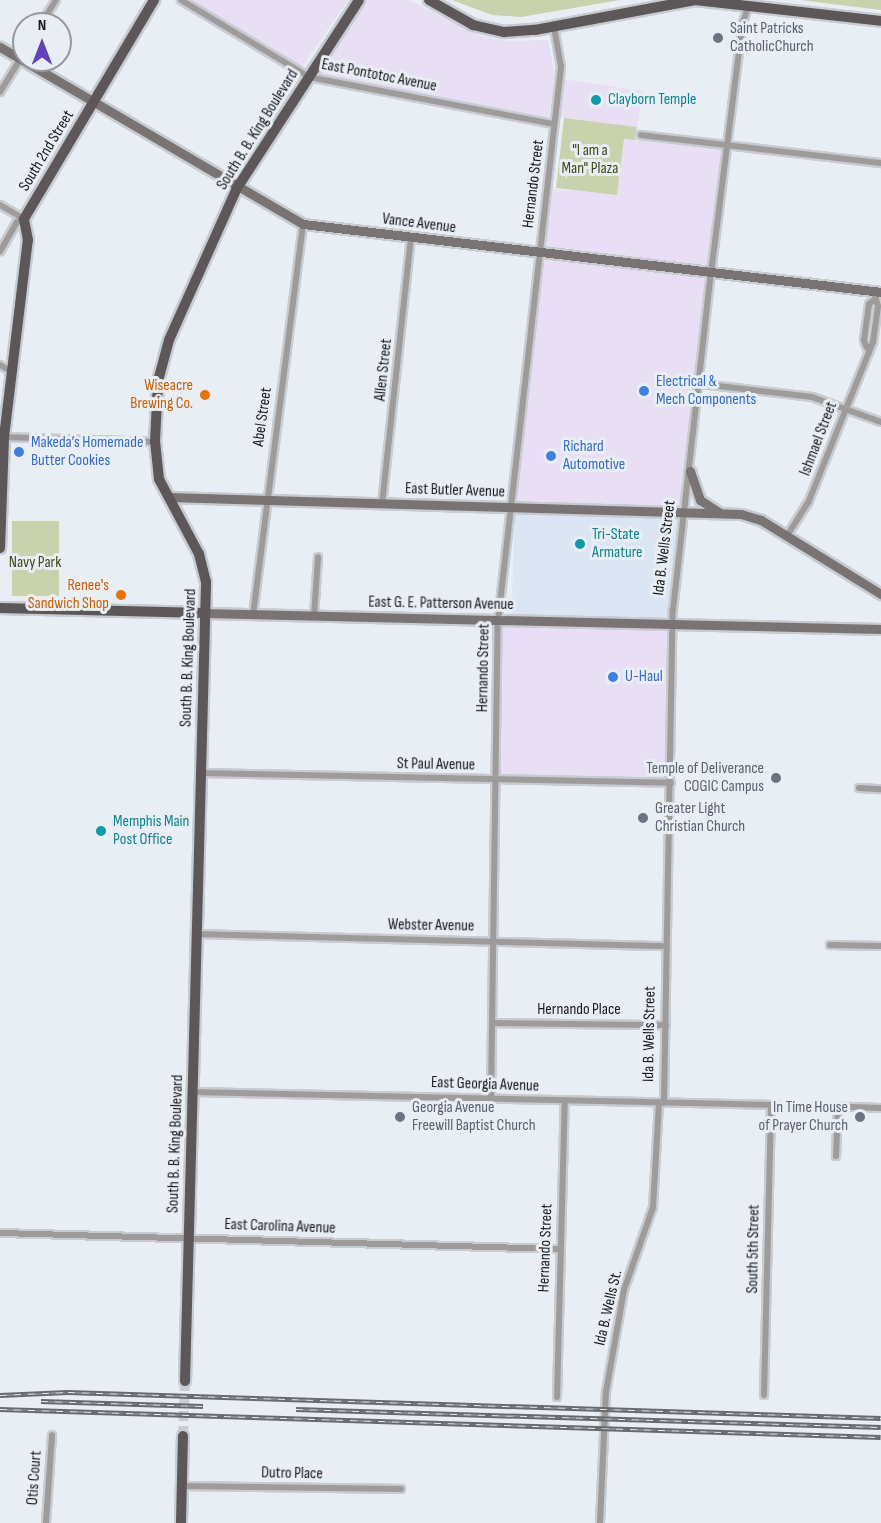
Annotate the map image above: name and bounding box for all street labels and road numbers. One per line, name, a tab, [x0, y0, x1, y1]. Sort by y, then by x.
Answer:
street label: East Pontotoc Avenue	[320, 55, 438, 97]
street label: South B. B. King Boulevard	[213, 66, 303, 194]
street label: South 2nd Street	[15, 107, 79, 195]
street label: Hernando Street	[519, 139, 549, 229]
street label: Vance Avenue	[381, 210, 457, 238]
street label: Allen Street	[371, 338, 397, 402]
street label: Abel Street	[249, 386, 277, 448]
street label: Ishmael Street	[796, 399, 842, 479]
street label: East Butler Avenue	[405, 480, 505, 502]
street label: Ida B. Wells Street	[650, 499, 680, 597]
street label: South B. B. King Boulevard	[177, 589, 201, 727]
street label: East G. E. Patterson Avenue	[368, 593, 514, 615]
street label: Hernando Street	[474, 624, 494, 712]
street label: St Paul Avenue	[397, 755, 475, 775]
street label: Webster Avenue	[388, 916, 474, 936]
street label: Ida B. Wells Street	[640, 986, 660, 1082]
street label: Hernando Place	[537, 1000, 621, 1020]
street label: East Georgia Avenue	[431, 1074, 539, 1096]
street label: South B. B. King Boulevard	[164, 1075, 188, 1213]
street label: Hernando Street	[535, 1203, 557, 1293]
street label: South 5th Street	[744, 1204, 764, 1294]
street label: East Carolina Avenue	[224, 1215, 336, 1239]
street label: Ida B. Wells St.	[591, 1268, 627, 1348]
street label: Otis Court	[24, 1450, 46, 1506]
street label: Dutro Place	[261, 1464, 323, 1484]

